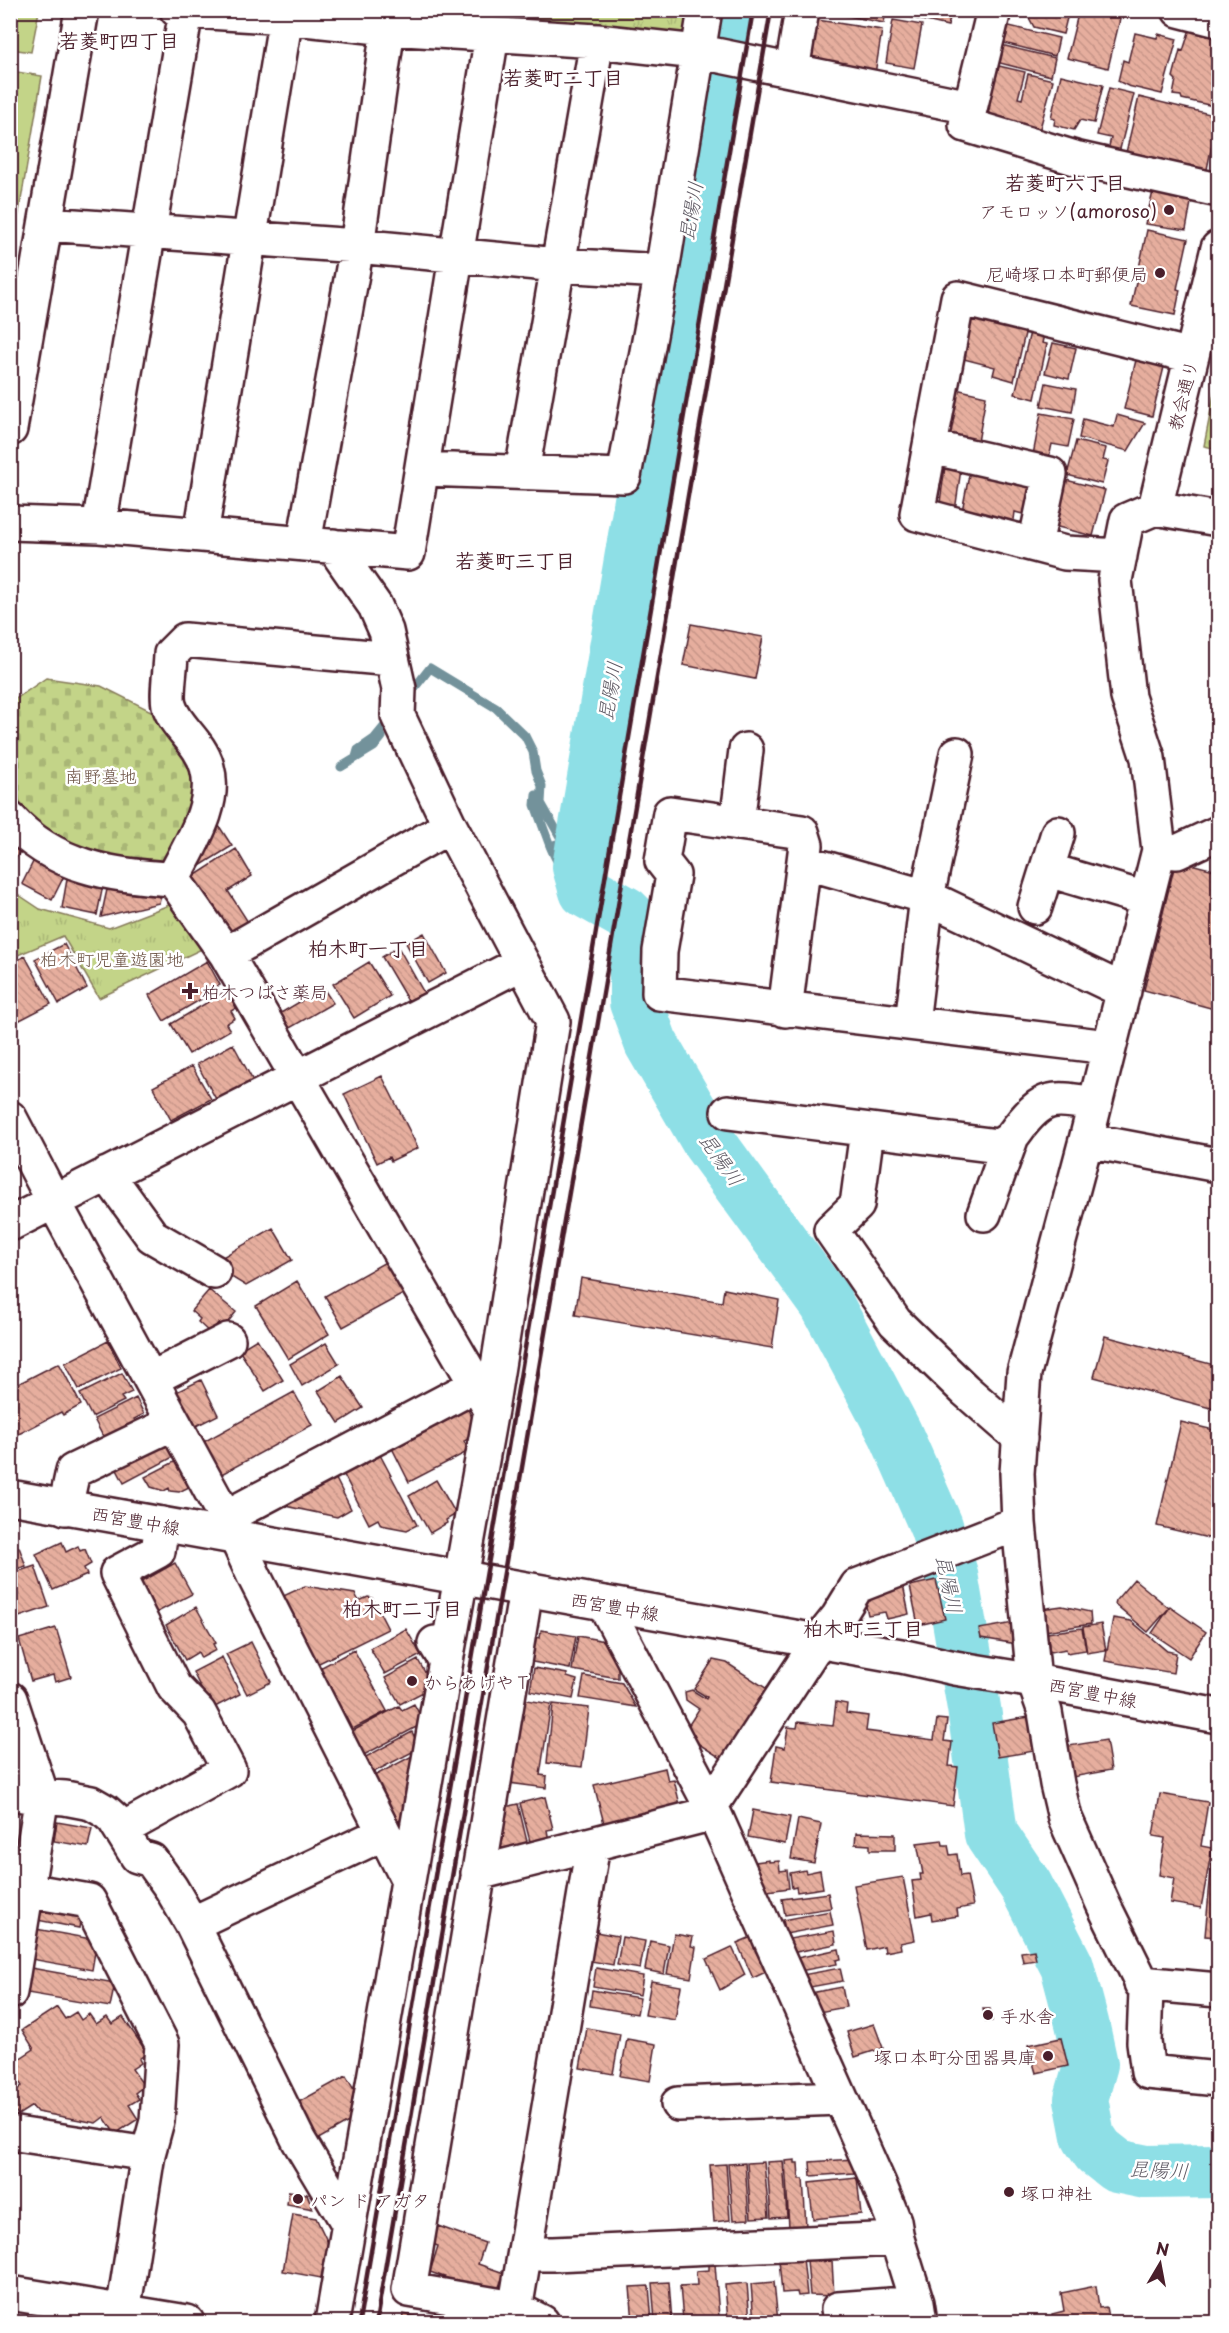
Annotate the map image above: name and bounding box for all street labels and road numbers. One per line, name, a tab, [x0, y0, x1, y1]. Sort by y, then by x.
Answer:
street label: 教会通り	[1160, 357, 1204, 433]
street label: 西宮豊中線	[89, 1499, 183, 1541]
street label: 西宮豊中線	[568, 1585, 662, 1627]
street label: 西宮豊中線	[1046, 1670, 1140, 1714]

